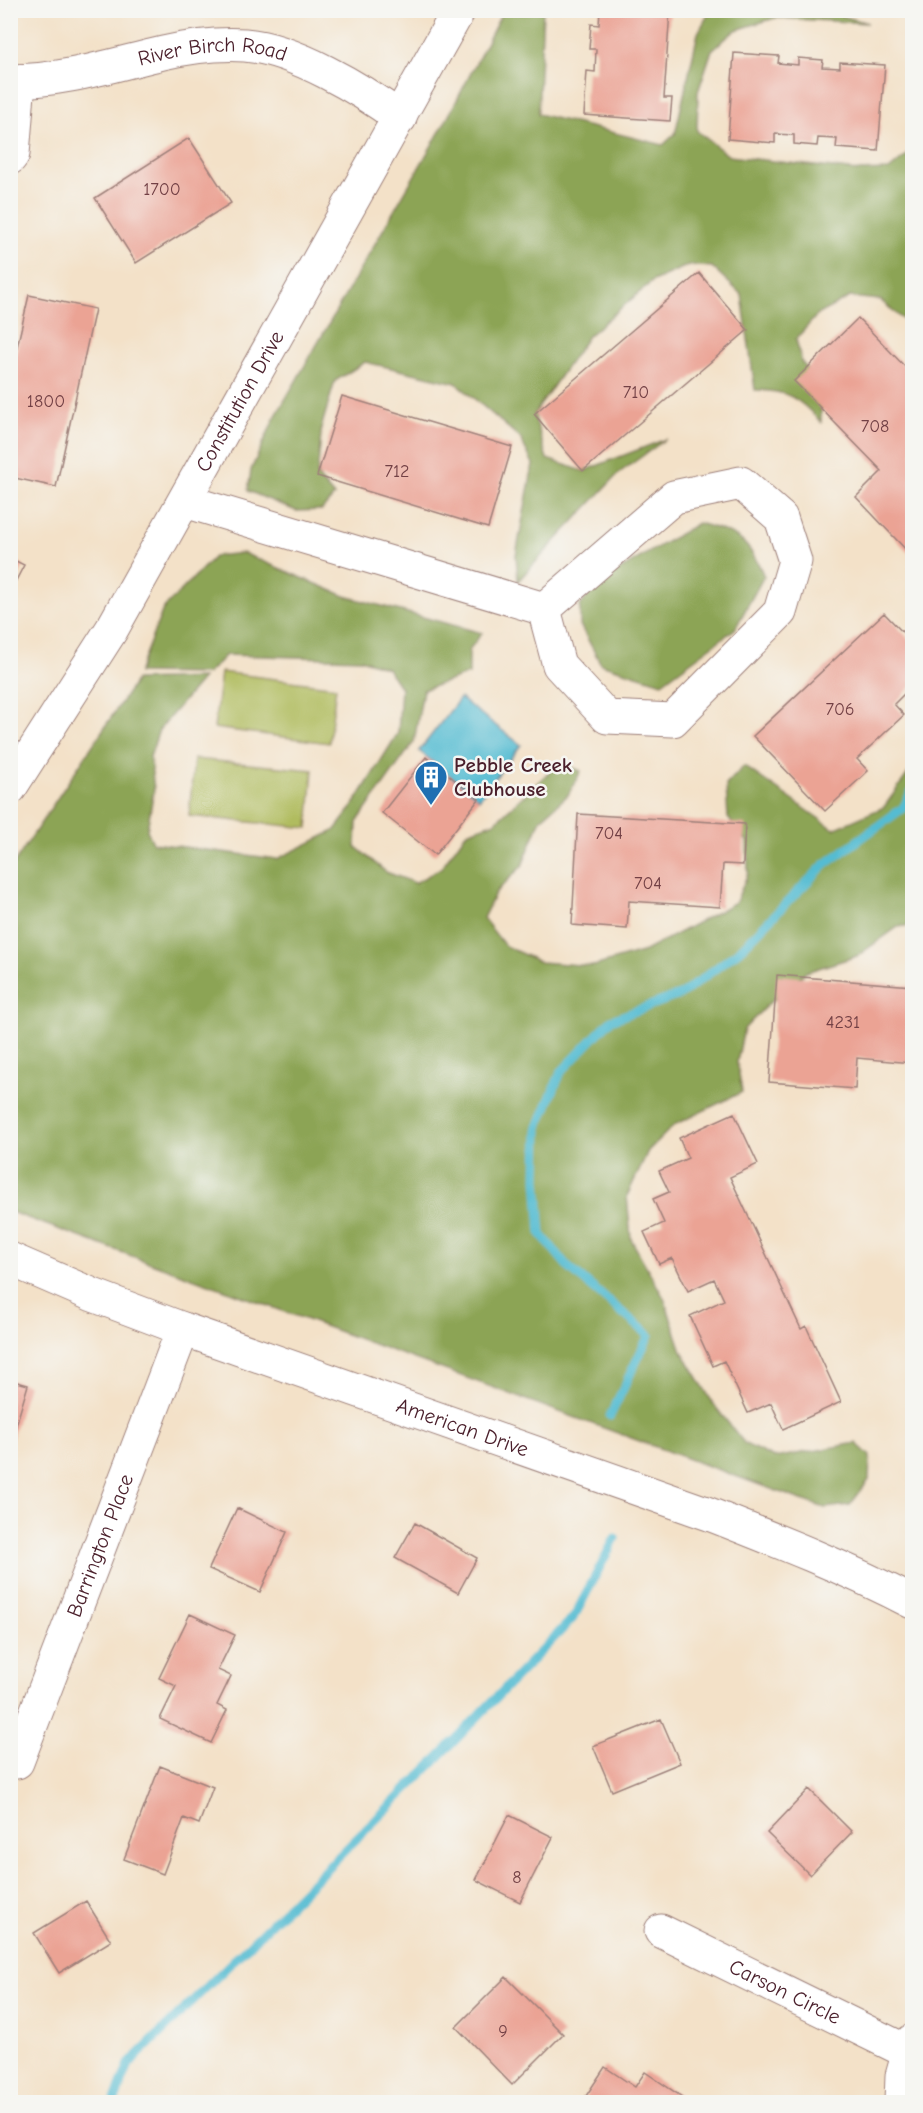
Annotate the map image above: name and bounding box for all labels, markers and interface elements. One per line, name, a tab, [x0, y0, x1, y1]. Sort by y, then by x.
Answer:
street label: River Birch Road	[135, 32, 290, 71]
house number: 1700	[143, 179, 181, 200]
street label: Constitution Drive	[191, 327, 289, 476]
house number: 710	[623, 382, 649, 403]
house number: 1800	[27, 391, 65, 412]
house number: 708	[861, 416, 889, 437]
house number: 712	[384, 461, 410, 482]
house number: 706	[825, 699, 855, 720]
place label: Pebble Creek Clubhouse	[454, 753, 573, 801]
building icon: Pebble Creek Clubhouse	[413, 759, 449, 806]
house number: 704	[595, 823, 623, 844]
house number: 704	[634, 873, 662, 894]
house number: 4231	[826, 1012, 860, 1033]
street label: American Drive	[393, 1393, 532, 1462]
street label: Barrington Place	[62, 1471, 138, 1620]
house number: 8	[512, 1867, 522, 1888]
street label: Carson Circle	[725, 1954, 845, 2029]
house number: 9	[498, 2021, 508, 2042]

